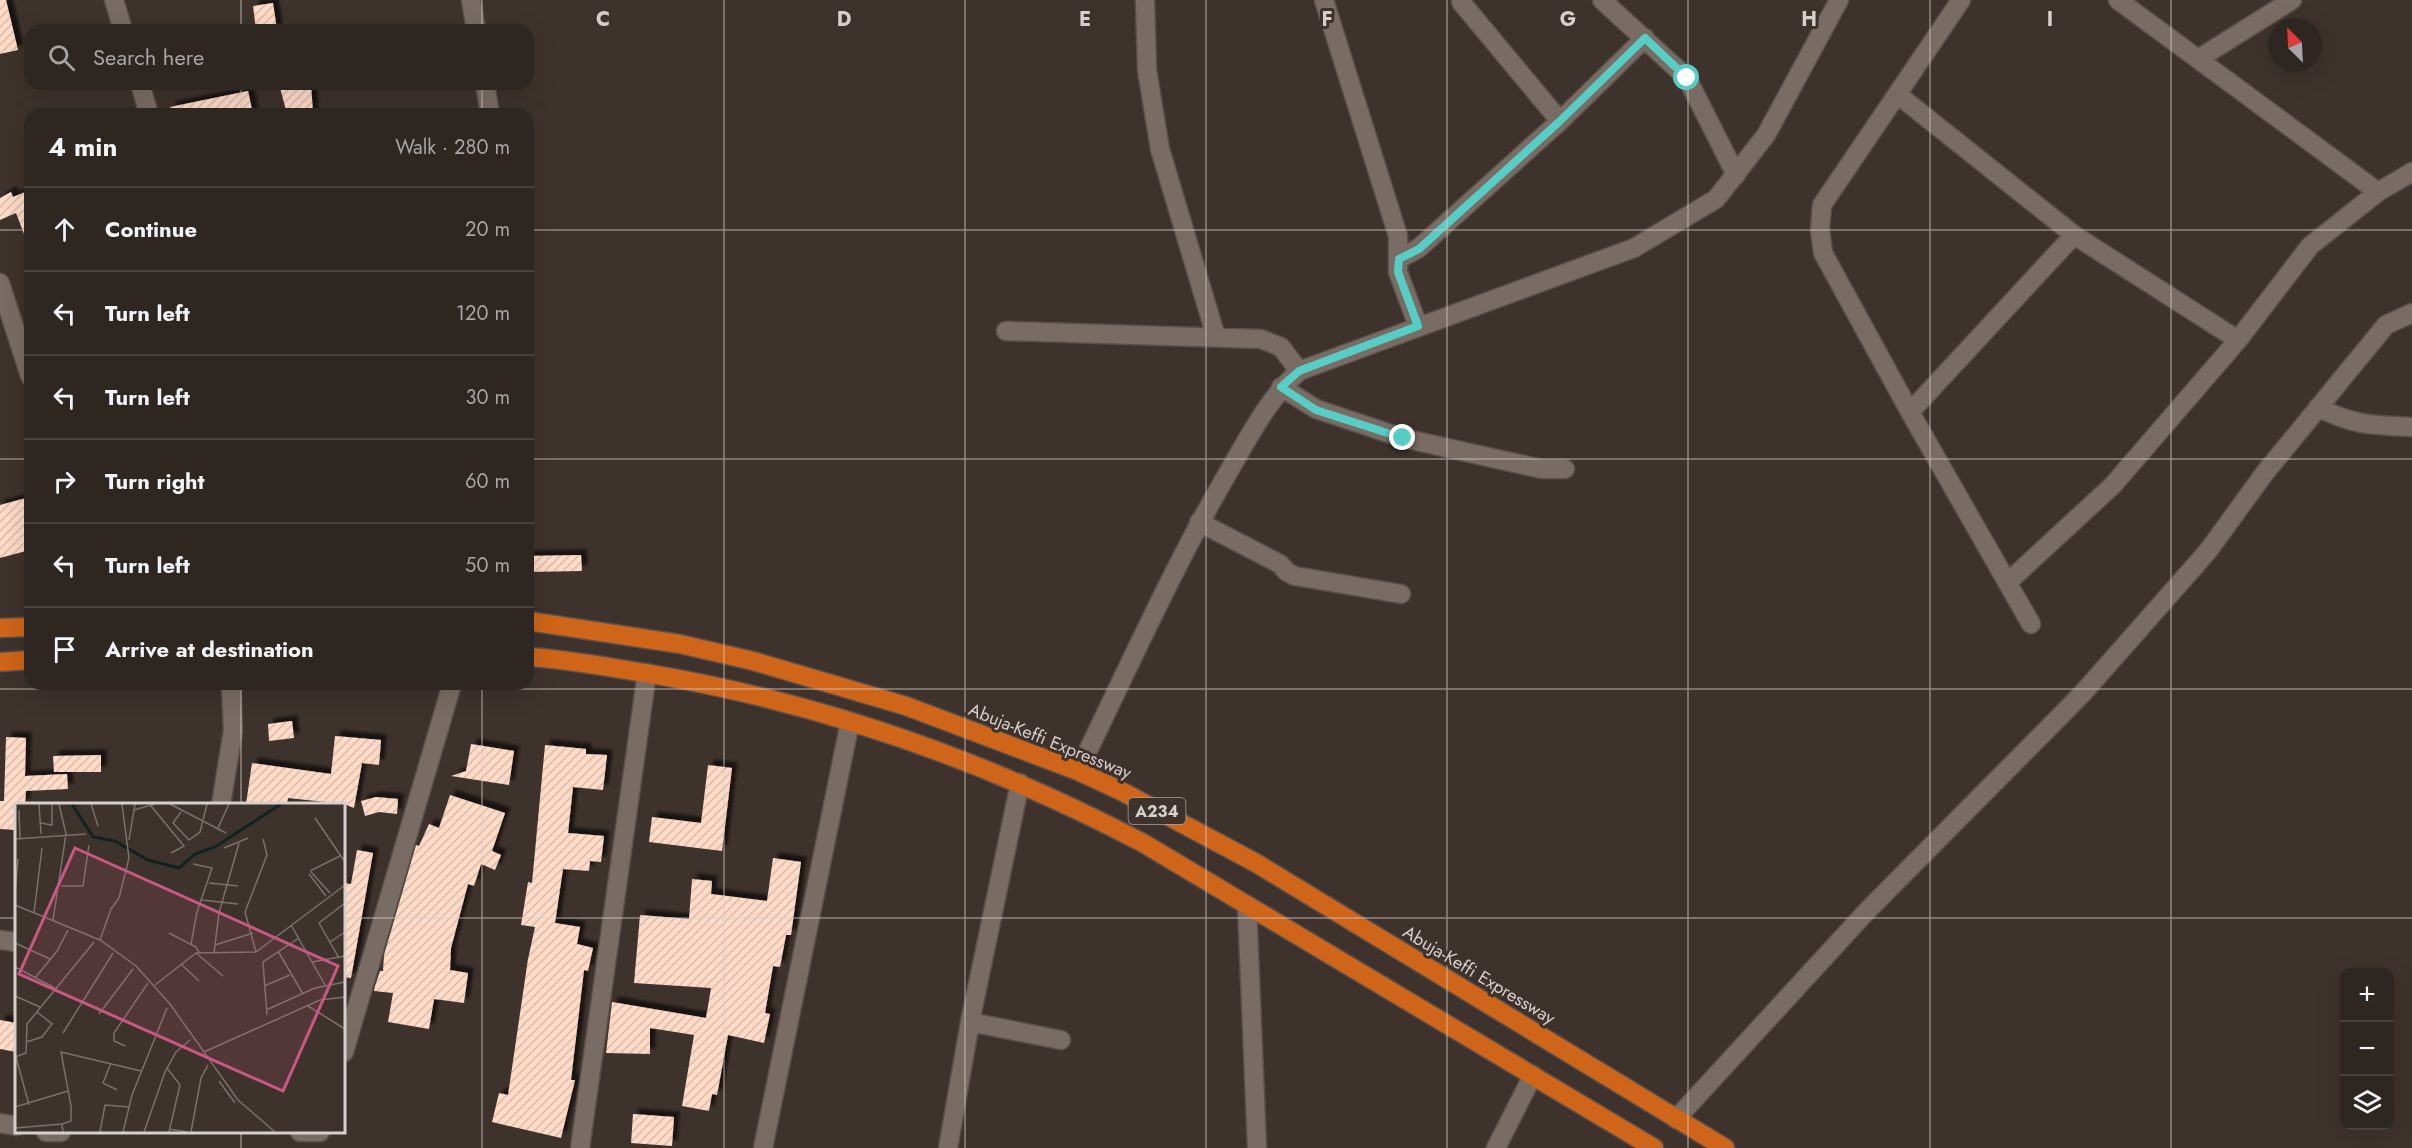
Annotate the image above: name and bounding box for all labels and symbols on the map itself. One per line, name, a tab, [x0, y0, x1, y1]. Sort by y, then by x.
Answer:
text: C	[596, 5, 610, 34]
text: D	[837, 5, 851, 34]
text: E	[1079, 5, 1091, 34]
text: F	[1321, 5, 1333, 34]
text: G	[1560, 5, 1576, 34]
text: H	[1801, 5, 1817, 34]
text: I	[2047, 5, 2053, 34]
north arrow	[2268, 18, 2322, 72]
route start	[1673, 64, 1699, 90]
route end	[1389, 424, 1415, 450]
street label: Abuja-Keffi Expressway	[965, 696, 1136, 786]
road number: A234	[1128, 798, 1186, 824]
inset map	[15, 803, 345, 1133]
street label: Abuja-Keffi Expressway	[1398, 919, 1560, 1031]

